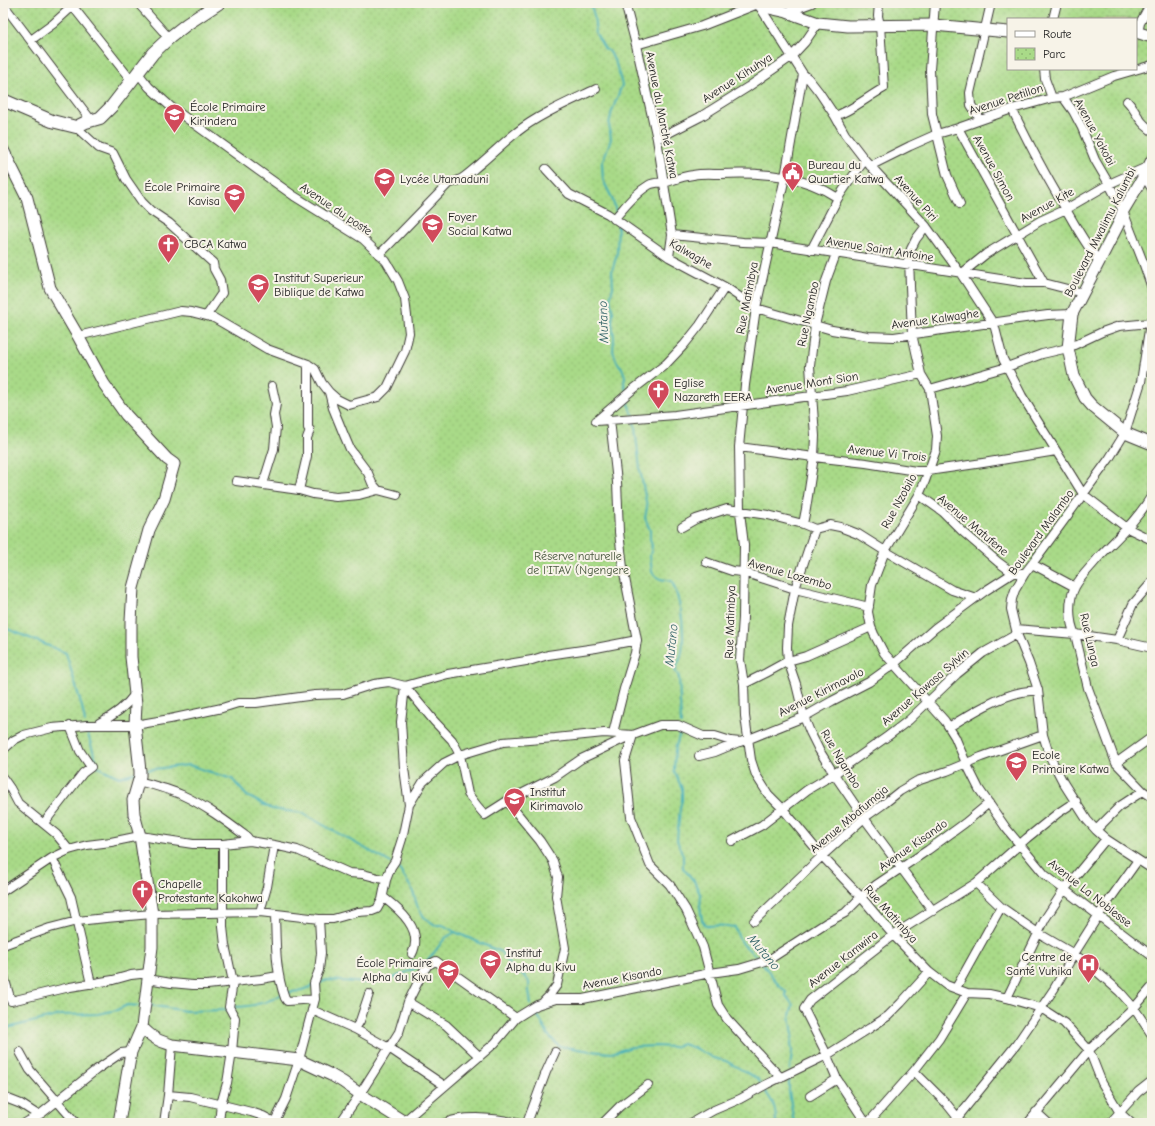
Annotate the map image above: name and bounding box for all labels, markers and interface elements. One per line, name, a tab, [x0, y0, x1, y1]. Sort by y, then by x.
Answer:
legend	[1007, 18, 1137, 70]
text: Route	[1043, 27, 1072, 41]
text: Parc	[1043, 47, 1066, 61]
street label: Avenue du Marché Katwa	[643, 50, 681, 180]
street label: Avenue Kihuhya	[699, 50, 775, 106]
street label: Avenue Petillon	[967, 80, 1045, 118]
street label: Avenue Yakobi	[1071, 96, 1119, 168]
place label: École Primaire Kirindera	[190, 100, 266, 128]
school or university icon: École Primaire Kirindera	[161, 101, 187, 134]
street label: Avenue Simon	[970, 133, 1018, 203]
place label: Bureau du Quartier Katwa	[808, 158, 884, 186]
public building icon: Bureau du Quartier Katwa	[780, 159, 806, 192]
street label: Boulevard Mwalimu Kalumbi	[1061, 165, 1139, 299]
school or university icon: Lycée Utamaduni	[371, 166, 397, 199]
place label: Lycée Utamaduni	[400, 172, 489, 186]
street label: Avenue Piri	[892, 172, 940, 224]
place label: École Primaire Kavisa	[144, 180, 220, 208]
street label: Avenue du poste	[297, 180, 375, 238]
school or university icon: École Primaire Kavisa	[222, 181, 248, 214]
street label: Avenue Kite	[1018, 185, 1076, 225]
place label: Foyer Social Katwa	[448, 210, 512, 238]
school or university icon: Foyer Social Katwa	[420, 211, 446, 244]
church icon: CBCA Katwa	[156, 231, 182, 264]
street label: Avenue Saint Antoine	[825, 234, 935, 264]
street label: Kalwaghe	[667, 236, 715, 272]
place label: CBCA Katwa	[184, 237, 247, 251]
street label: Rue Matimbya	[733, 261, 761, 335]
place label: Institut Superieur Biblique de Katwa	[274, 271, 364, 299]
school or university icon: Institut Superieur Biblique de Katwa	[245, 272, 271, 305]
street label: Rue Ngambo	[794, 280, 822, 348]
water label: Mutano	[595, 300, 611, 344]
street label: Avenue Kalwaghe	[890, 306, 980, 332]
street label: Avenue Mont Sion	[765, 369, 859, 397]
place label: Eglise Nazareth EERA	[674, 376, 752, 404]
church icon: Eglise Nazareth EERA	[645, 377, 671, 410]
street label: Avenue Vi Trois	[847, 442, 927, 464]
street label: Rue Nzobilo	[878, 471, 920, 531]
street label: Boulevard Malambo	[1005, 487, 1077, 577]
street label: Avenue Matufene	[935, 491, 1011, 559]
park label: Réserve naturelle de l'ITAV (Ngengere	[527, 549, 629, 577]
street label: Avenue Lozembo	[747, 555, 833, 593]
street label: Rue Matimbya	[722, 585, 738, 659]
street label: Rue Lunga	[1077, 612, 1103, 668]
water label: Mutano	[661, 623, 681, 668]
street label: Avenue Kawasa Sylvin	[879, 645, 971, 729]
street label: Avenue Kirimavolo	[776, 664, 866, 720]
street label: Rue Ngambo	[818, 727, 864, 791]
place label: Ecole Primaire Katwa	[1032, 748, 1109, 776]
school or university icon: Ecole Primaire Katwa	[1004, 749, 1030, 782]
street label: Avenue Mbafumoja	[807, 782, 891, 856]
place label: Institut Kirimavolo	[530, 785, 583, 813]
school or university icon: Institut Kirimavolo	[502, 786, 528, 819]
street label: Avenue Kisando	[876, 816, 950, 874]
street label: Avenue La Noblesse	[1046, 856, 1134, 930]
place label: Chapelle Protestante Kakohwa	[158, 877, 263, 905]
church icon: Chapelle Protestante Kakohwa	[130, 878, 156, 911]
street label: Rue Matimbya	[861, 882, 921, 946]
street label: Avenue Kamwira	[806, 928, 880, 990]
water label: Mutano	[744, 930, 783, 973]
place label: Institut Alpha du Kivu	[506, 946, 576, 974]
school or university icon: Institut Alpha du Kivu	[477, 947, 503, 980]
place label: Centre de Santé Vuhika	[1006, 950, 1072, 978]
hospital icon: Centre de Santé Vuhika	[1075, 951, 1101, 984]
place label: École Primaire Alpha du Kivu	[356, 956, 432, 984]
school or university icon: École Primaire Alpha du Kivu	[435, 957, 461, 990]
street label: Avenue Kisando	[581, 963, 663, 993]

